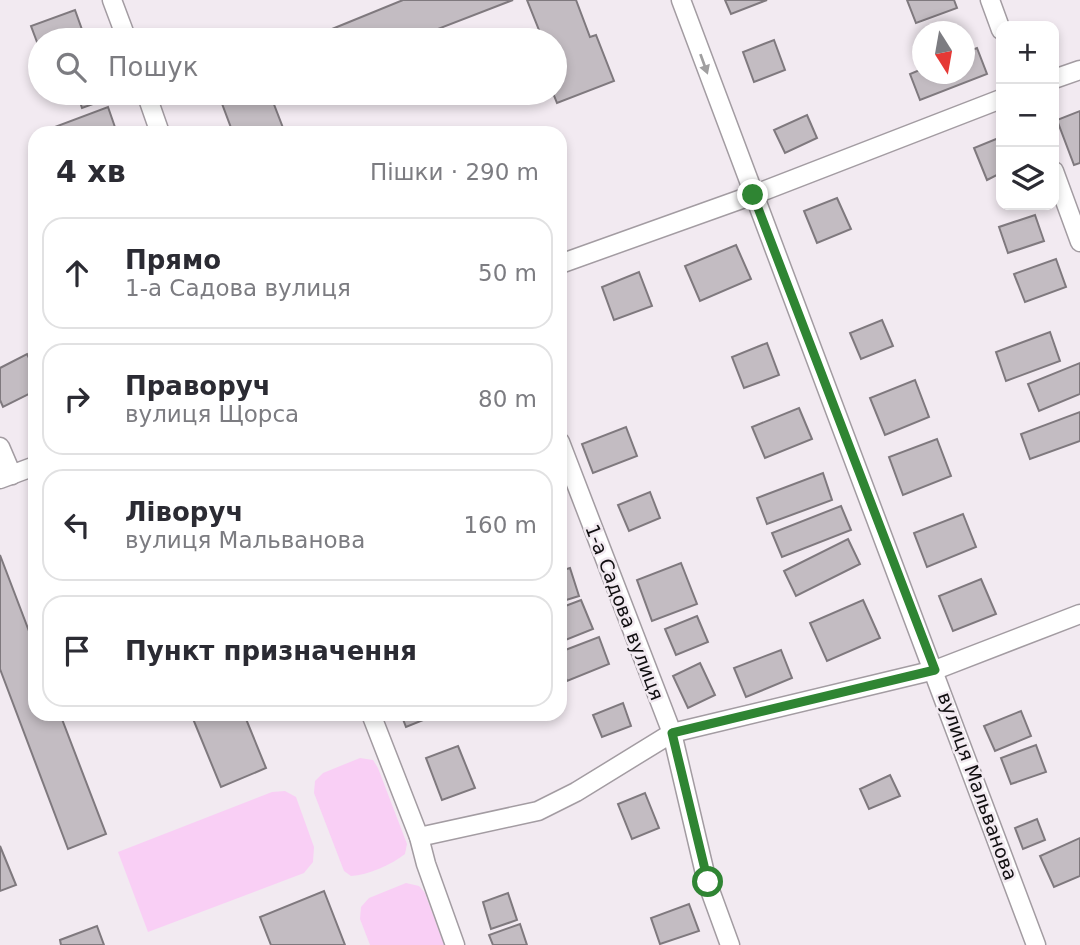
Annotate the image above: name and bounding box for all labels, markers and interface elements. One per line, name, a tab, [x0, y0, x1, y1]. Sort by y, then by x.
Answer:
north arrow	[912, 21, 975, 84]
map controls	[996, 21, 1059, 210]
button: +	[996, 21, 1059, 84]
search box	[28, 28, 567, 105]
icon: search	[52, 48, 90, 86]
text: Пошук	[108, 52, 198, 82]
one-way arrow	[699, 54, 710, 75]
button: −	[996, 84, 1059, 147]
button: layers	[996, 147, 1059, 210]
text: 4 хв	[56, 154, 126, 189]
text: Пішки · 290 m	[370, 159, 539, 185]
route end	[737, 179, 768, 210]
text: Прямо	[125, 245, 221, 275]
icon: ahead	[58, 254, 96, 292]
text: 50 m	[478, 260, 537, 286]
text: 1-а Садова вулиця	[125, 275, 351, 301]
text: Праворуч	[125, 371, 271, 401]
icon: right	[58, 380, 96, 418]
text: 80 m	[478, 386, 537, 412]
text: вулиця Щорса	[125, 401, 299, 427]
text: Ліворуч	[125, 497, 243, 527]
icon: left	[58, 506, 96, 544]
text: 160 m	[463, 512, 537, 538]
street label: 1-а Садова вулиця	[581, 521, 669, 703]
text: вулиця Мальванова	[125, 527, 365, 553]
icon: arrive	[58, 632, 96, 670]
text: Пункт призначення	[125, 636, 417, 666]
street label: вулиця Мальванова	[934, 689, 1022, 883]
route start	[692, 866, 723, 897]

